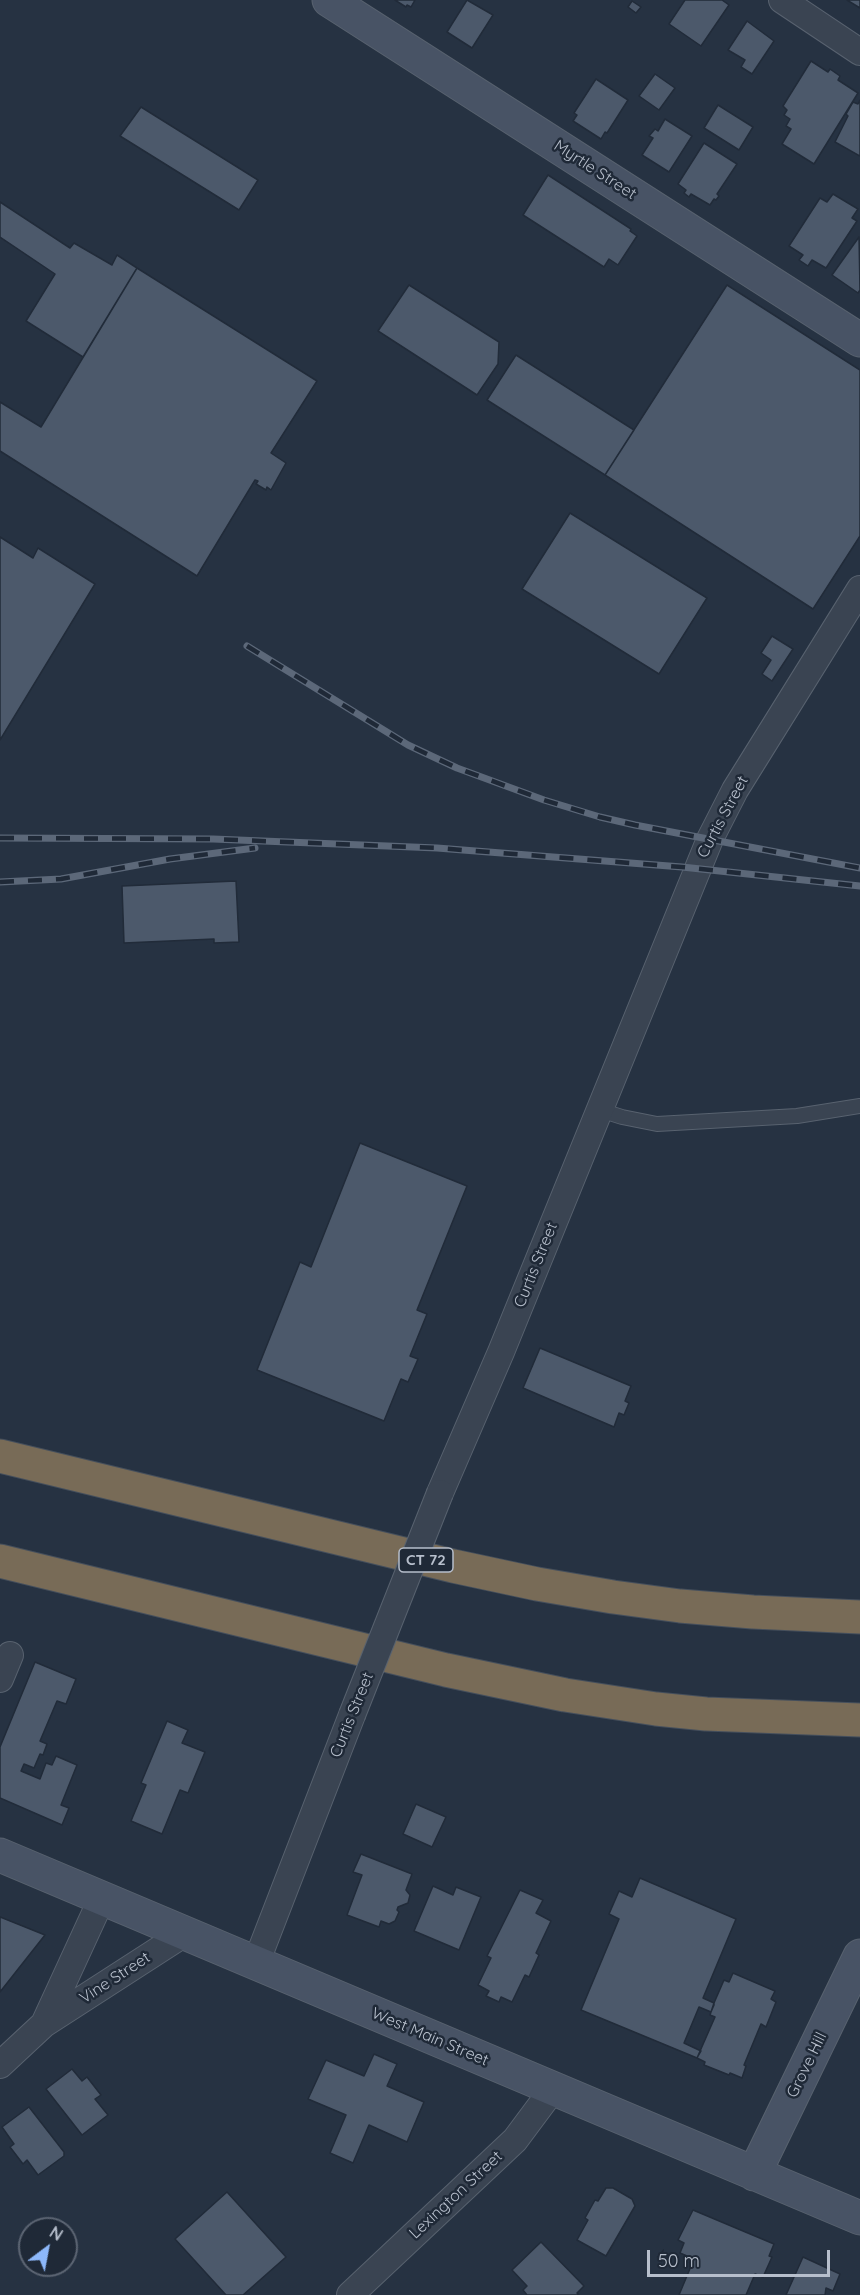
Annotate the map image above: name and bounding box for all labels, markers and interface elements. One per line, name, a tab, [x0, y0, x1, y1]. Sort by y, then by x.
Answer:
street label: Myrtle Street	[550, 136, 640, 204]
street label: Curtis Street	[693, 773, 753, 861]
street label: Curtis Street	[510, 1220, 562, 1310]
road number: CT 72	[399, 1548, 453, 1572]
street label: Curtis Street	[326, 1670, 378, 1760]
street label: Vine Street	[76, 1948, 154, 2008]
street label: West Main Street	[369, 2004, 491, 2070]
street label: Grove Hill	[783, 2029, 831, 2101]
street label: Lexington Street	[406, 2147, 506, 2243]
north arrow	[18, 2217, 78, 2277]
text: N	[46, 2222, 67, 2245]
scale bar	[650, 2238, 833, 2276]
text: 50 m	[658, 2249, 700, 2272]

